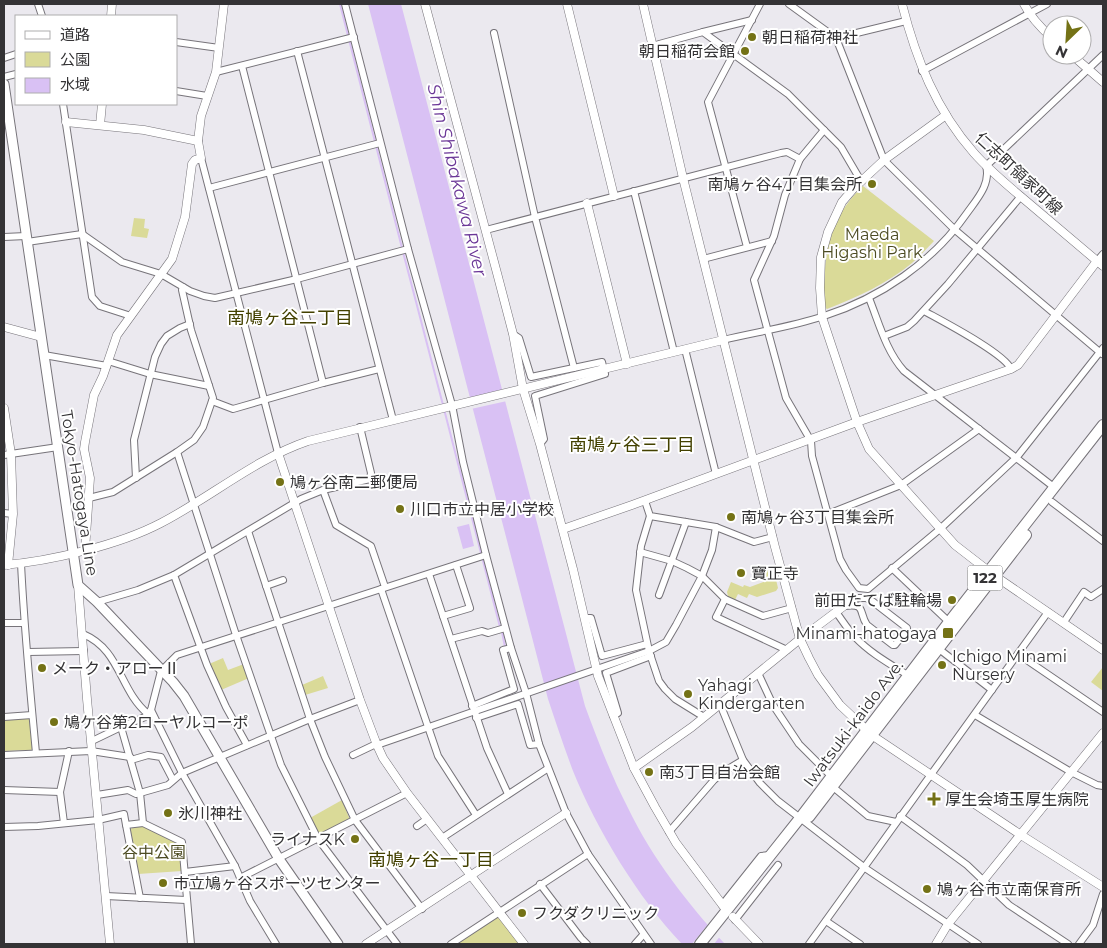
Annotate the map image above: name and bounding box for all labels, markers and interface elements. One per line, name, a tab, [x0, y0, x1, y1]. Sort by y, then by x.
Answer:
legend	[15, 15, 178, 105]
north arrow	[1042, 15, 1092, 65]
text: 道路	[60, 25, 90, 44]
place label: 朝日稲荷神社	[762, 28, 858, 47]
marker: 朝日稲荷神社	[746, 31, 758, 43]
text: N	[1053, 41, 1070, 62]
place label: 朝日稲荷会館	[639, 42, 735, 61]
marker: 朝日稲荷会館	[739, 45, 751, 57]
text: 公園	[60, 50, 90, 69]
text: 水域	[60, 75, 90, 94]
water label: Shin Shibakawa River	[422, 81, 492, 279]
street label: 仁志町領家町線	[971, 128, 1066, 219]
place label: 南鳩ヶ谷4丁目集会所	[707, 175, 862, 194]
marker: 南鳩ヶ谷4丁目集会所	[866, 178, 878, 190]
park label: Maeda Higashi Park	[821, 225, 923, 262]
district label: 南鳩ヶ谷二丁目	[227, 307, 353, 329]
street label: Tokyo-Hatogaya Line	[57, 409, 102, 577]
district label: 南鳩ヶ谷三丁目	[569, 434, 695, 456]
place label: 鳩ヶ谷南二郵便局	[290, 473, 418, 492]
marker: 鳩ヶ谷南二郵便局	[274, 476, 286, 488]
place label: 川口市立中居小学校	[410, 500, 554, 519]
marker: 川口市立中居小学校	[394, 503, 406, 515]
place label: 南鳩ヶ谷3丁目集会所	[741, 508, 894, 527]
marker: 南鳩ヶ谷3丁目集会所	[725, 511, 737, 523]
place label: 寶正寺	[751, 564, 799, 583]
road number: 122	[968, 566, 1002, 590]
marker: 寶正寺	[735, 567, 747, 579]
place label: 前田たてば駐輪場	[814, 591, 942, 610]
marker: 前田たてば駐輪場	[946, 594, 958, 606]
place label: Minami-hatogaya	[795, 624, 937, 643]
marker: Minami-hatogaya	[941, 626, 955, 640]
place label: Ichigo Minami Nursery	[952, 647, 1067, 684]
street label: Iwatsuki-kaido Ave.	[800, 656, 907, 790]
place label: メーク・アローⅡ	[52, 659, 180, 678]
marker: Ichigo Minami Nursery	[936, 659, 948, 671]
marker: メーク・アローⅡ	[36, 662, 48, 674]
place label: Yahagi Kindergarten	[698, 676, 805, 713]
marker: Yahagi Kindergarten	[682, 688, 694, 700]
place label: 鳩ケ谷第2ローヤルコーポ	[64, 713, 249, 732]
marker: 鳩ケ谷第2ローヤルコーポ	[48, 716, 60, 728]
place label: 南3丁目自治会館	[659, 763, 780, 782]
marker: 南3丁目自治会館	[643, 766, 655, 778]
place label: 厚生会埼玉厚生病院	[945, 790, 1089, 809]
marker: 厚生会埼玉厚生病院	[927, 792, 941, 806]
place label: 氷川神社	[178, 804, 242, 823]
marker: 氷川神社	[162, 807, 174, 819]
place label: ライナスK	[270, 830, 346, 849]
marker: ライナスK	[349, 833, 361, 845]
park label: 谷中公園	[122, 843, 186, 862]
district label: 南鳩ヶ谷一丁目	[368, 849, 494, 871]
place label: 市立鳩ヶ谷スポーツセンター	[173, 874, 381, 893]
marker: 市立鳩ヶ谷スポーツセンター	[157, 877, 169, 889]
place label: 鳩ヶ谷市立南保育所	[937, 880, 1081, 899]
marker: 鳩ヶ谷市立南保育所	[921, 883, 933, 895]
place label: フクダクリニック	[532, 904, 659, 923]
marker: フクダクリニック	[516, 907, 528, 919]

